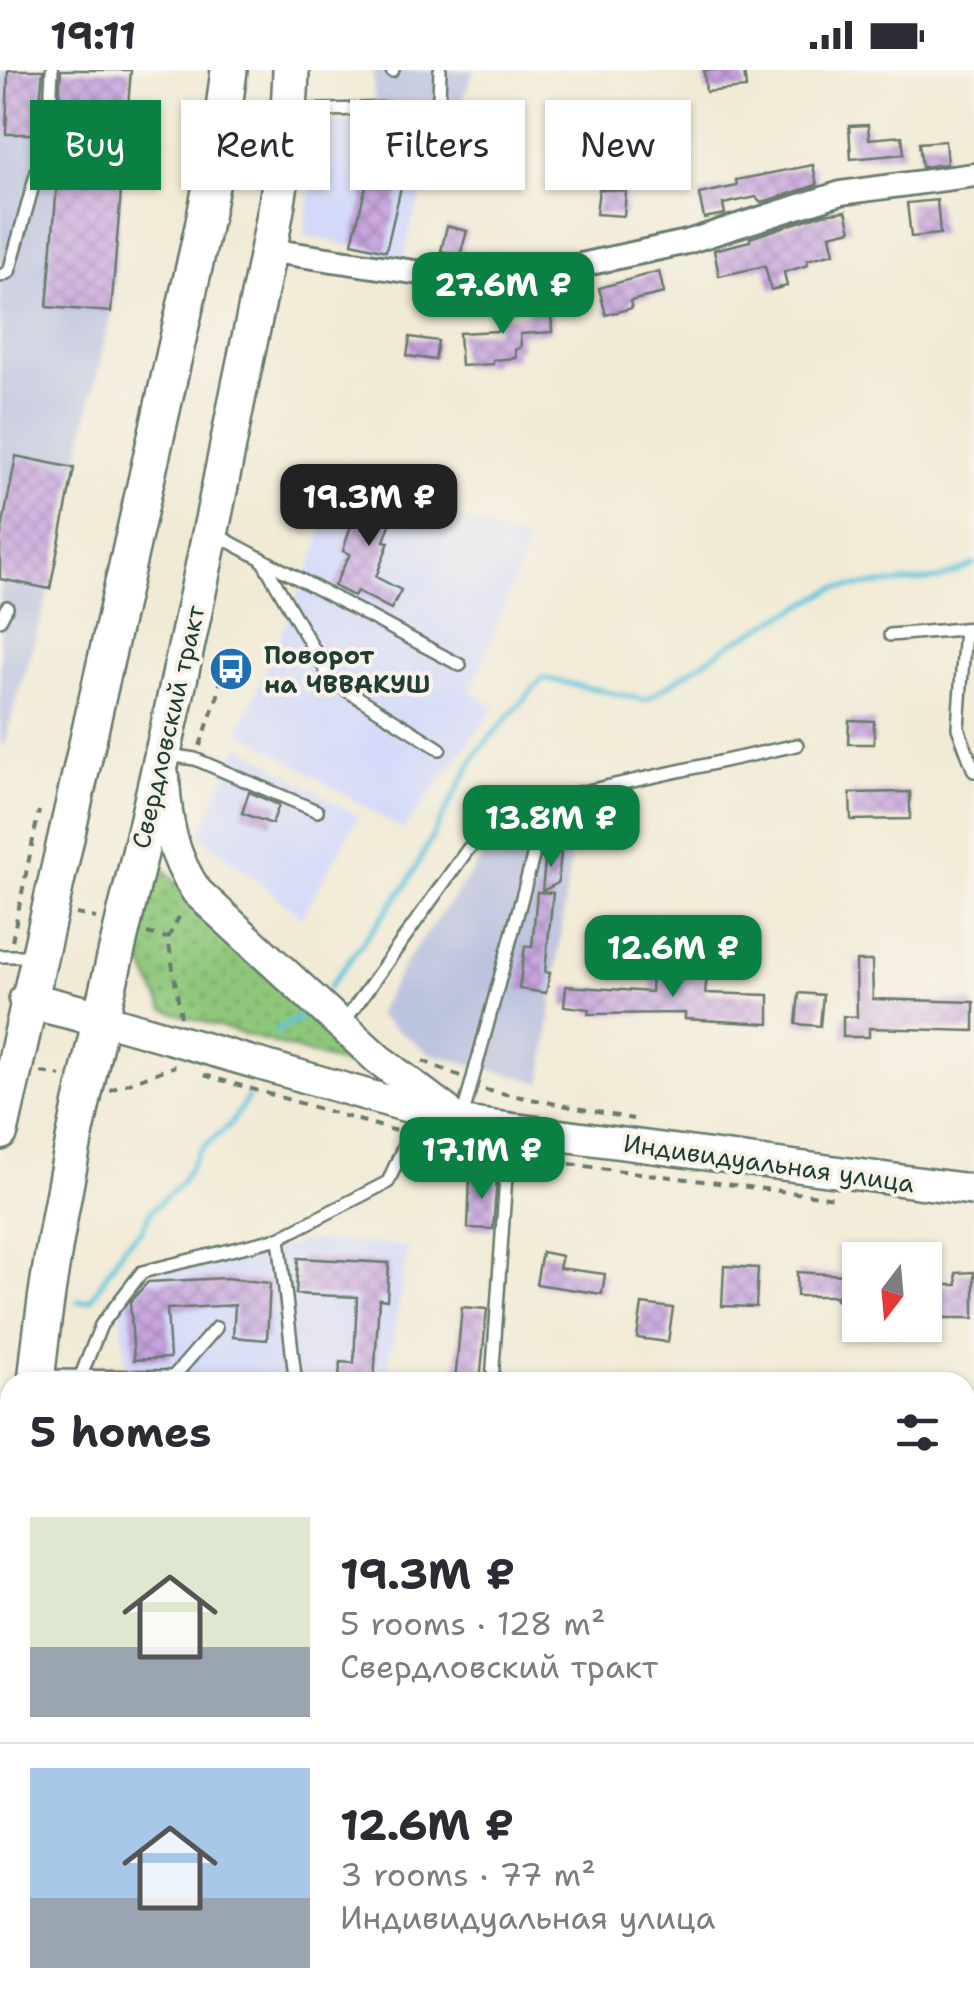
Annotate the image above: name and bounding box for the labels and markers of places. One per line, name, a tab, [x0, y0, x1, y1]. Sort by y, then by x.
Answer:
pin: 27.6M ₽	[411, 252, 595, 337]
pin: 19.3M ₽	[277, 464, 461, 549]
place label: Поворот на ЧВВАКУШ	[264, 638, 430, 701]
bus stop icon: Поворот на ЧВВАКУШ	[208, 646, 254, 692]
pin: 13.8M ₽	[459, 785, 643, 870]
pin: 12.6M ₽	[581, 915, 765, 1000]
pin: 17.1M ₽	[390, 1117, 574, 1202]

